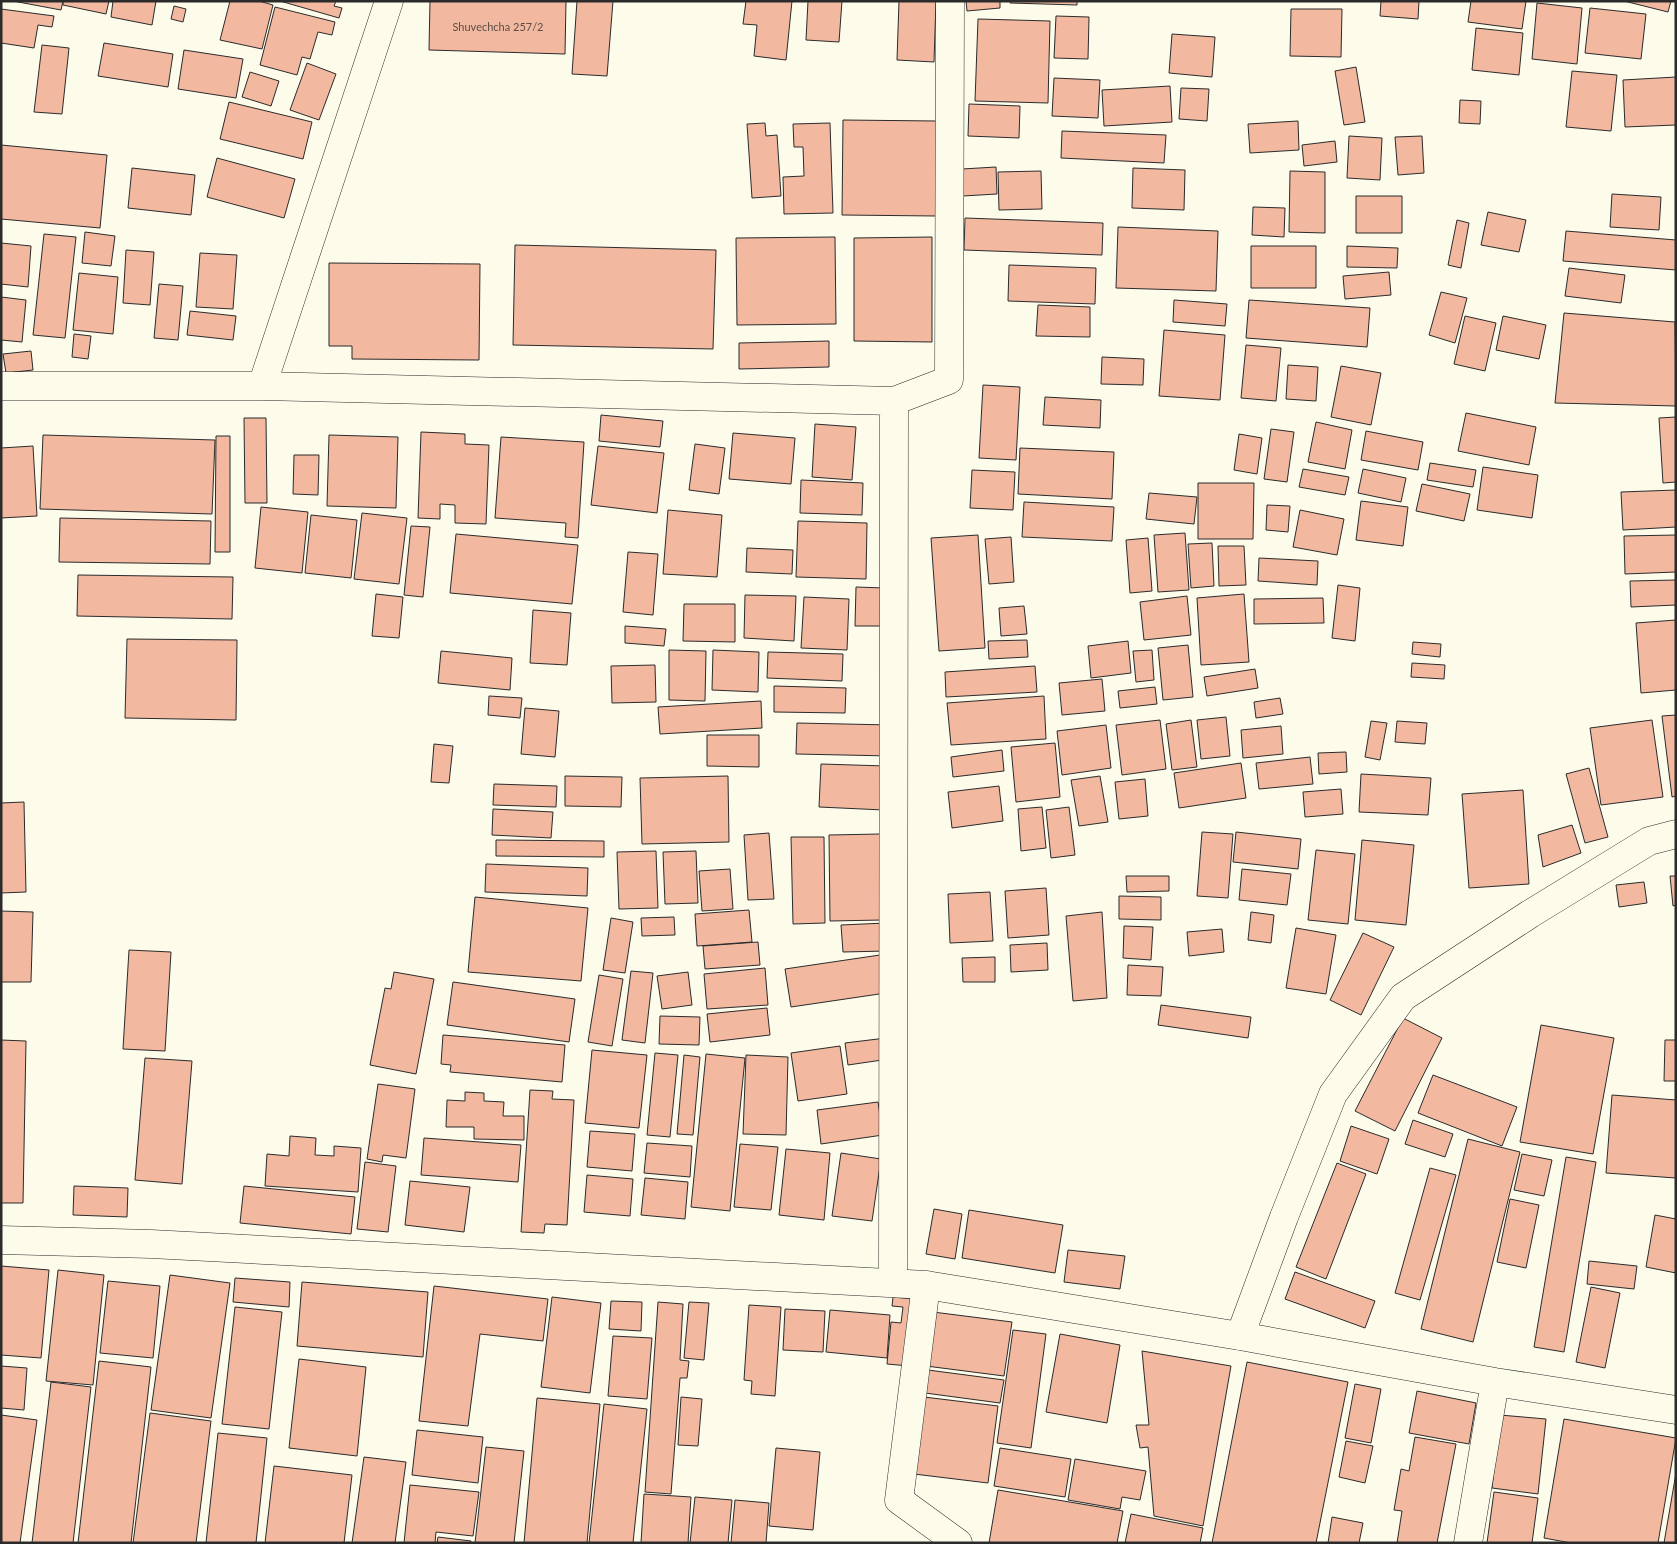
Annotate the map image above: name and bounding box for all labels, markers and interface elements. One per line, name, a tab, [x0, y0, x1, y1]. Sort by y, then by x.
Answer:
house number: Shuvechcha 257/2	[452, 20, 544, 33]

